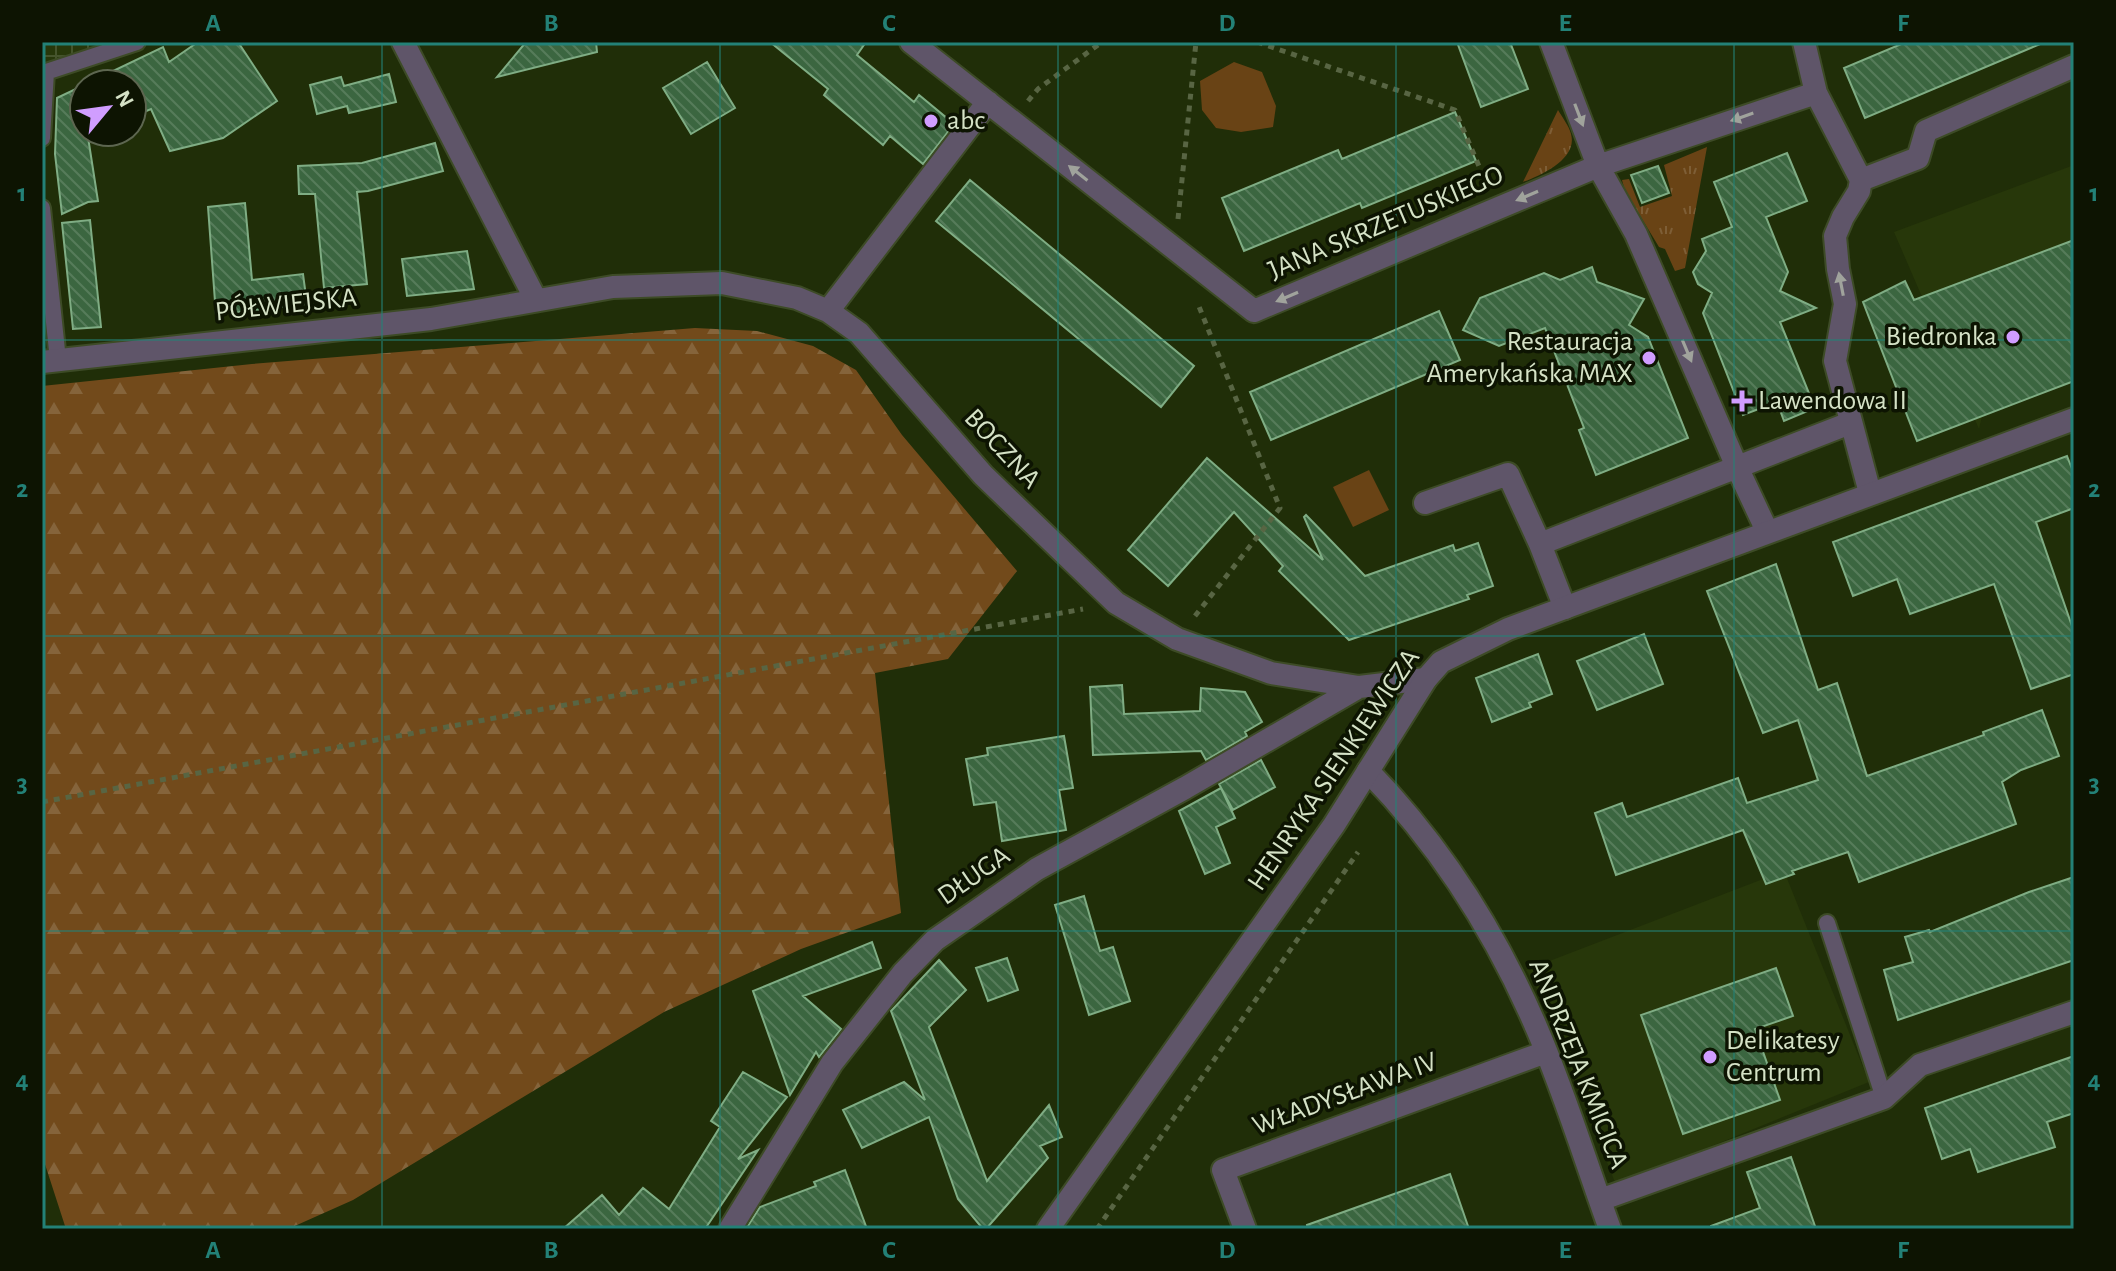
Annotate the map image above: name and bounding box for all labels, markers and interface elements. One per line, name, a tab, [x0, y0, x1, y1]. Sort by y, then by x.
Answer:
text: A	[205, 10, 221, 36]
text: B	[543, 10, 559, 36]
text: C	[882, 10, 896, 36]
text: D	[1218, 10, 1236, 36]
text: E	[1558, 10, 1572, 36]
text: F	[1897, 10, 1910, 36]
north arrow	[68, 68, 148, 148]
text: N	[111, 87, 138, 111]
one-way arrow	[1573, 103, 1586, 127]
place label: abc	[947, 107, 985, 135]
marker: abc	[922, 112, 940, 130]
one-way arrow	[1730, 112, 1754, 124]
street label: JANA SKRZETUSKIEGO	[1265, 161, 1507, 285]
one-way arrow	[1068, 165, 1088, 182]
text: 1	[17, 180, 27, 206]
text: 1	[2089, 180, 2099, 206]
one-way arrow	[1514, 190, 1538, 203]
one-way arrow	[1834, 271, 1846, 296]
street label: PÓŁWIEJSKA	[213, 281, 358, 326]
one-way arrow	[1275, 291, 1299, 304]
place label: Biedronka	[1886, 323, 1997, 351]
place label: Restauracja Amerykańska MAX	[1426, 328, 1633, 388]
marker: Biedronka	[2004, 328, 2022, 346]
one-way arrow	[1680, 339, 1693, 363]
marker: Restauracja Amerykańska MAX	[1640, 349, 1658, 367]
place label: Lawendowa II	[1758, 387, 1907, 415]
marker: Lawendowa II	[1733, 392, 1751, 410]
street label: BOCZNA	[959, 404, 1045, 494]
text: 2	[16, 476, 28, 502]
text: 2	[2088, 476, 2100, 502]
street label: HENRYKA SIENKIEWICZA	[1243, 644, 1425, 896]
text: 3	[16, 771, 28, 797]
text: 3	[2088, 771, 2100, 797]
street label: DŁUGA	[933, 841, 1015, 911]
street label: ANDRZEJA KMICICA	[1523, 955, 1633, 1173]
place label: Delikatesy Centrum	[1726, 1027, 1840, 1087]
street label: WŁADYSŁAWA IV	[1249, 1048, 1441, 1140]
marker: Delikatesy Centrum	[1701, 1048, 1719, 1066]
text: 4	[15, 1067, 29, 1093]
text: 4	[2087, 1067, 2101, 1093]
text: A	[205, 1237, 221, 1263]
text: B	[543, 1237, 559, 1263]
text: C	[882, 1237, 896, 1263]
text: D	[1218, 1237, 1236, 1263]
text: E	[1558, 1237, 1572, 1263]
text: F	[1897, 1237, 1910, 1263]

